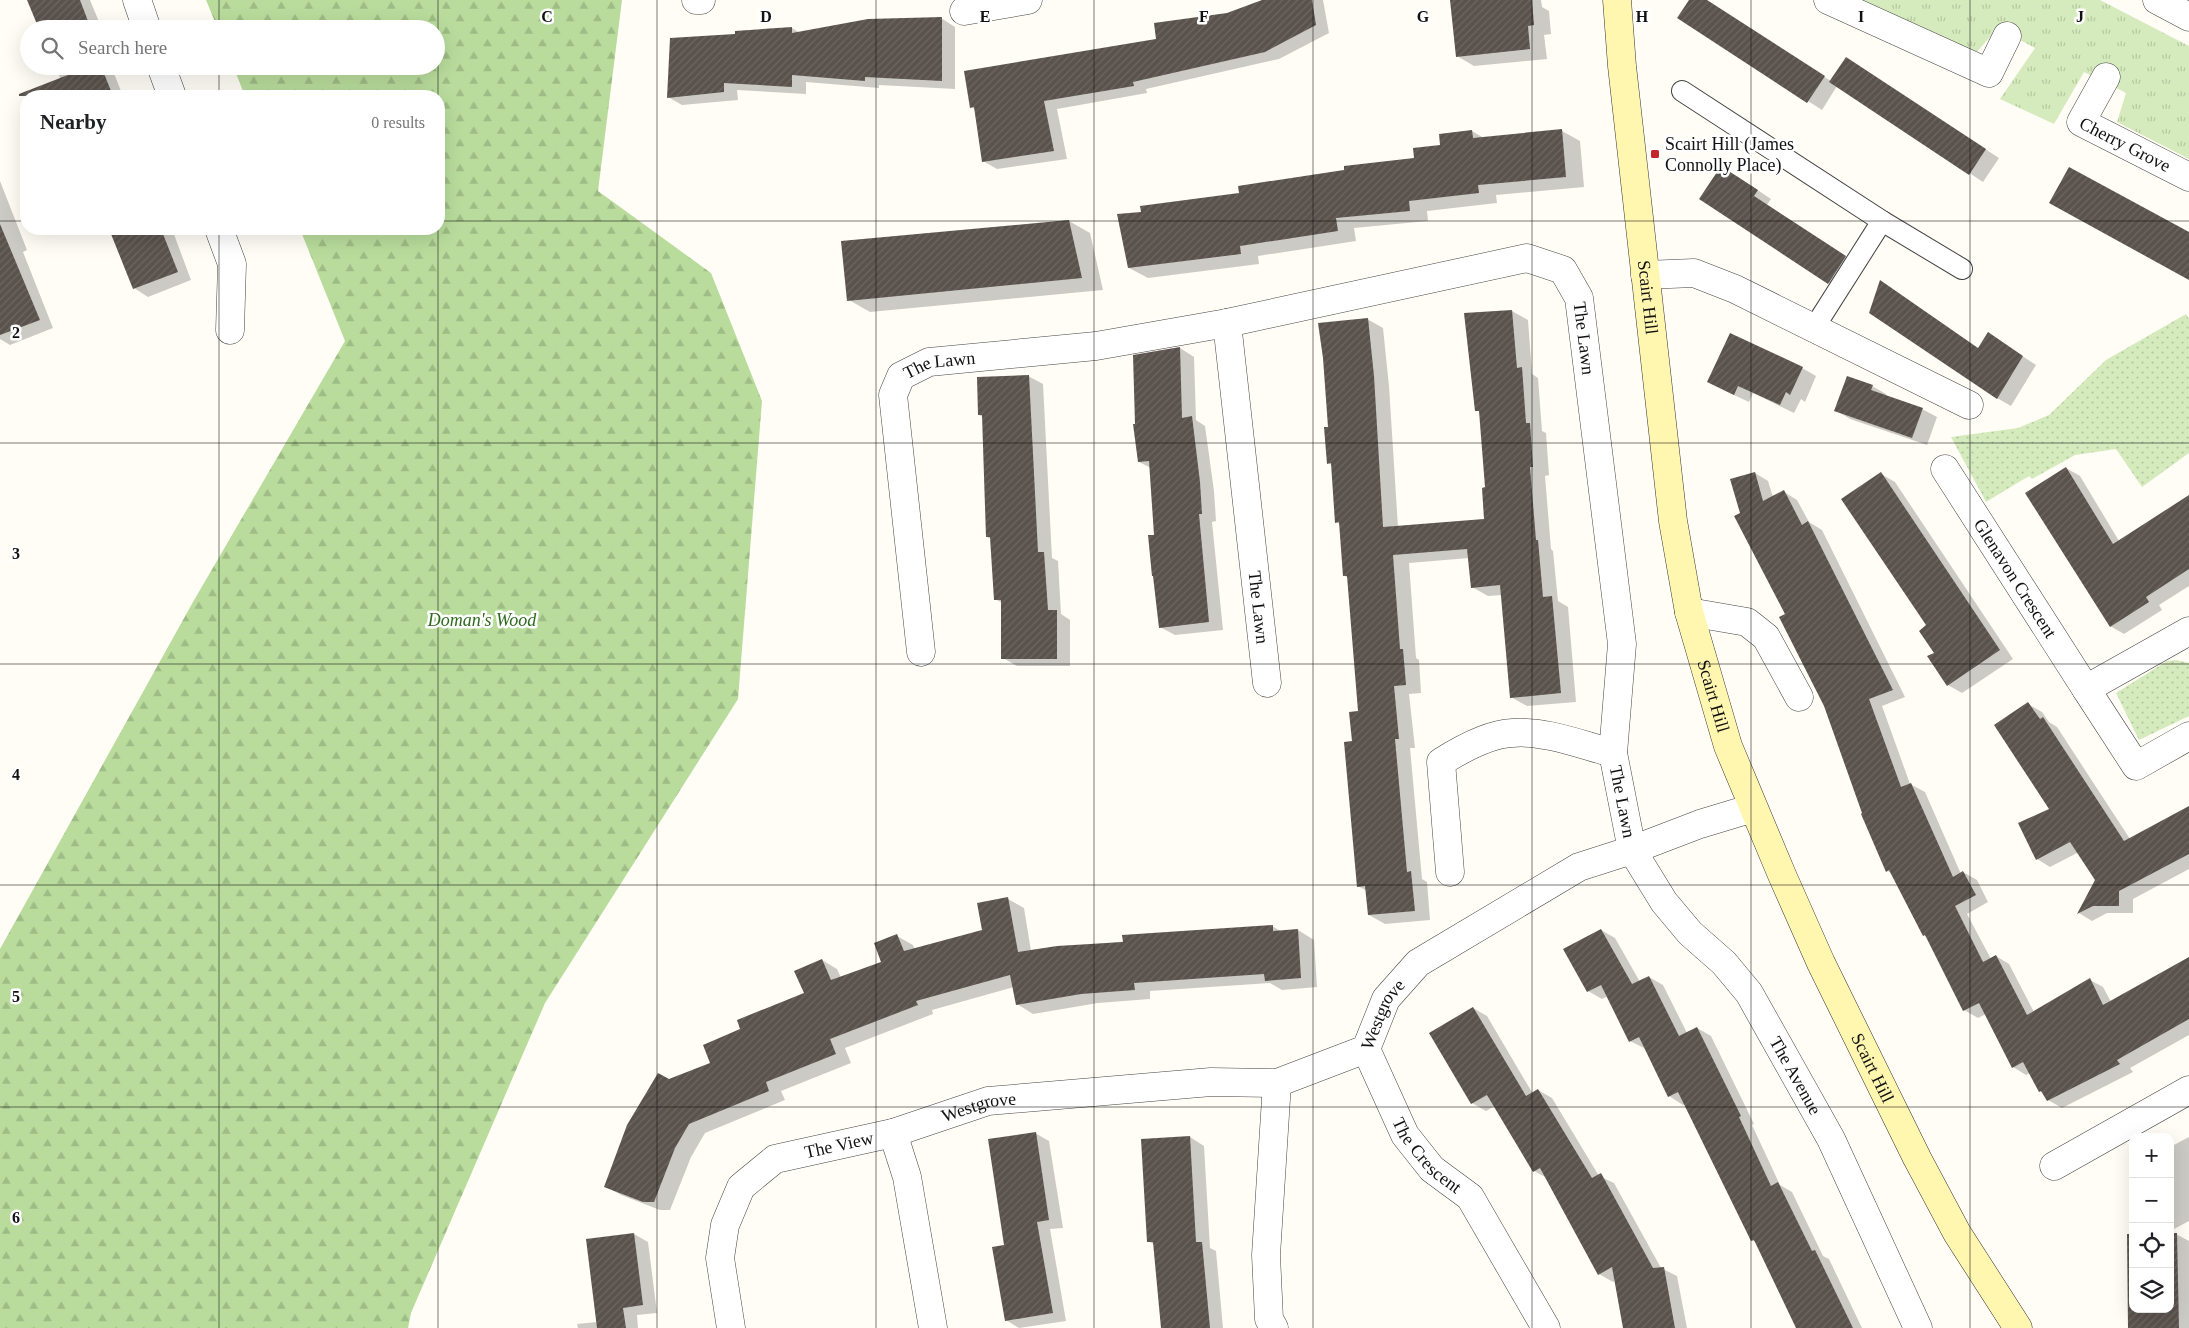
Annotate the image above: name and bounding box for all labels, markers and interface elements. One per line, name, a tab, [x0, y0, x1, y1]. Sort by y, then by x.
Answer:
text: C	[541, 8, 553, 25]
text: D	[760, 8, 772, 25]
text: E	[980, 8, 990, 25]
text: F	[1199, 8, 1209, 25]
text: G	[1417, 8, 1430, 25]
text: H	[1636, 8, 1649, 25]
text: I	[1858, 8, 1864, 25]
text: J	[2076, 8, 2084, 25]
search box	[20, 20, 445, 75]
icon: search	[38, 34, 66, 62]
text: Search here	[78, 37, 167, 58]
text: Nearby	[40, 110, 107, 134]
street label: Cherry Grove	[2076, 113, 2174, 176]
text: 0 results	[371, 114, 425, 131]
place label: Scairt Hill (James Connolly Place)	[1665, 134, 1794, 176]
marker: Scairt Hill (James Connolly Place)	[1649, 148, 1661, 160]
street label: Scairt Hill	[1634, 259, 1662, 336]
street label: The Lawn	[1570, 301, 1598, 376]
text: 2	[12, 324, 20, 341]
street label: The Lawn	[900, 348, 976, 383]
street label: Glenavon Crescent	[1970, 515, 2061, 642]
text: 3	[12, 545, 20, 562]
street label: The Lawn	[1245, 570, 1273, 645]
park label: Doman's Wood	[427, 610, 537, 630]
street label: Scairt Hill	[1693, 657, 1733, 735]
street label: The Lawn	[1606, 764, 1639, 840]
text: 4	[12, 766, 20, 783]
street label: Westgrove	[1357, 975, 1409, 1052]
text: 5	[12, 988, 20, 1005]
street label: Scairt Hill	[1847, 1030, 1898, 1106]
street label: The Avenue	[1766, 1033, 1825, 1118]
street label: Westgrove	[939, 1089, 1017, 1126]
street label: The Crescent	[1388, 1114, 1465, 1197]
street label: The View	[803, 1128, 875, 1162]
map controls	[2129, 1133, 2174, 1313]
button: +	[2129, 1133, 2174, 1178]
button: −	[2129, 1178, 2174, 1223]
text: 6	[12, 1209, 20, 1226]
button: locate	[2129, 1223, 2174, 1268]
button: layers	[2129, 1268, 2174, 1313]

